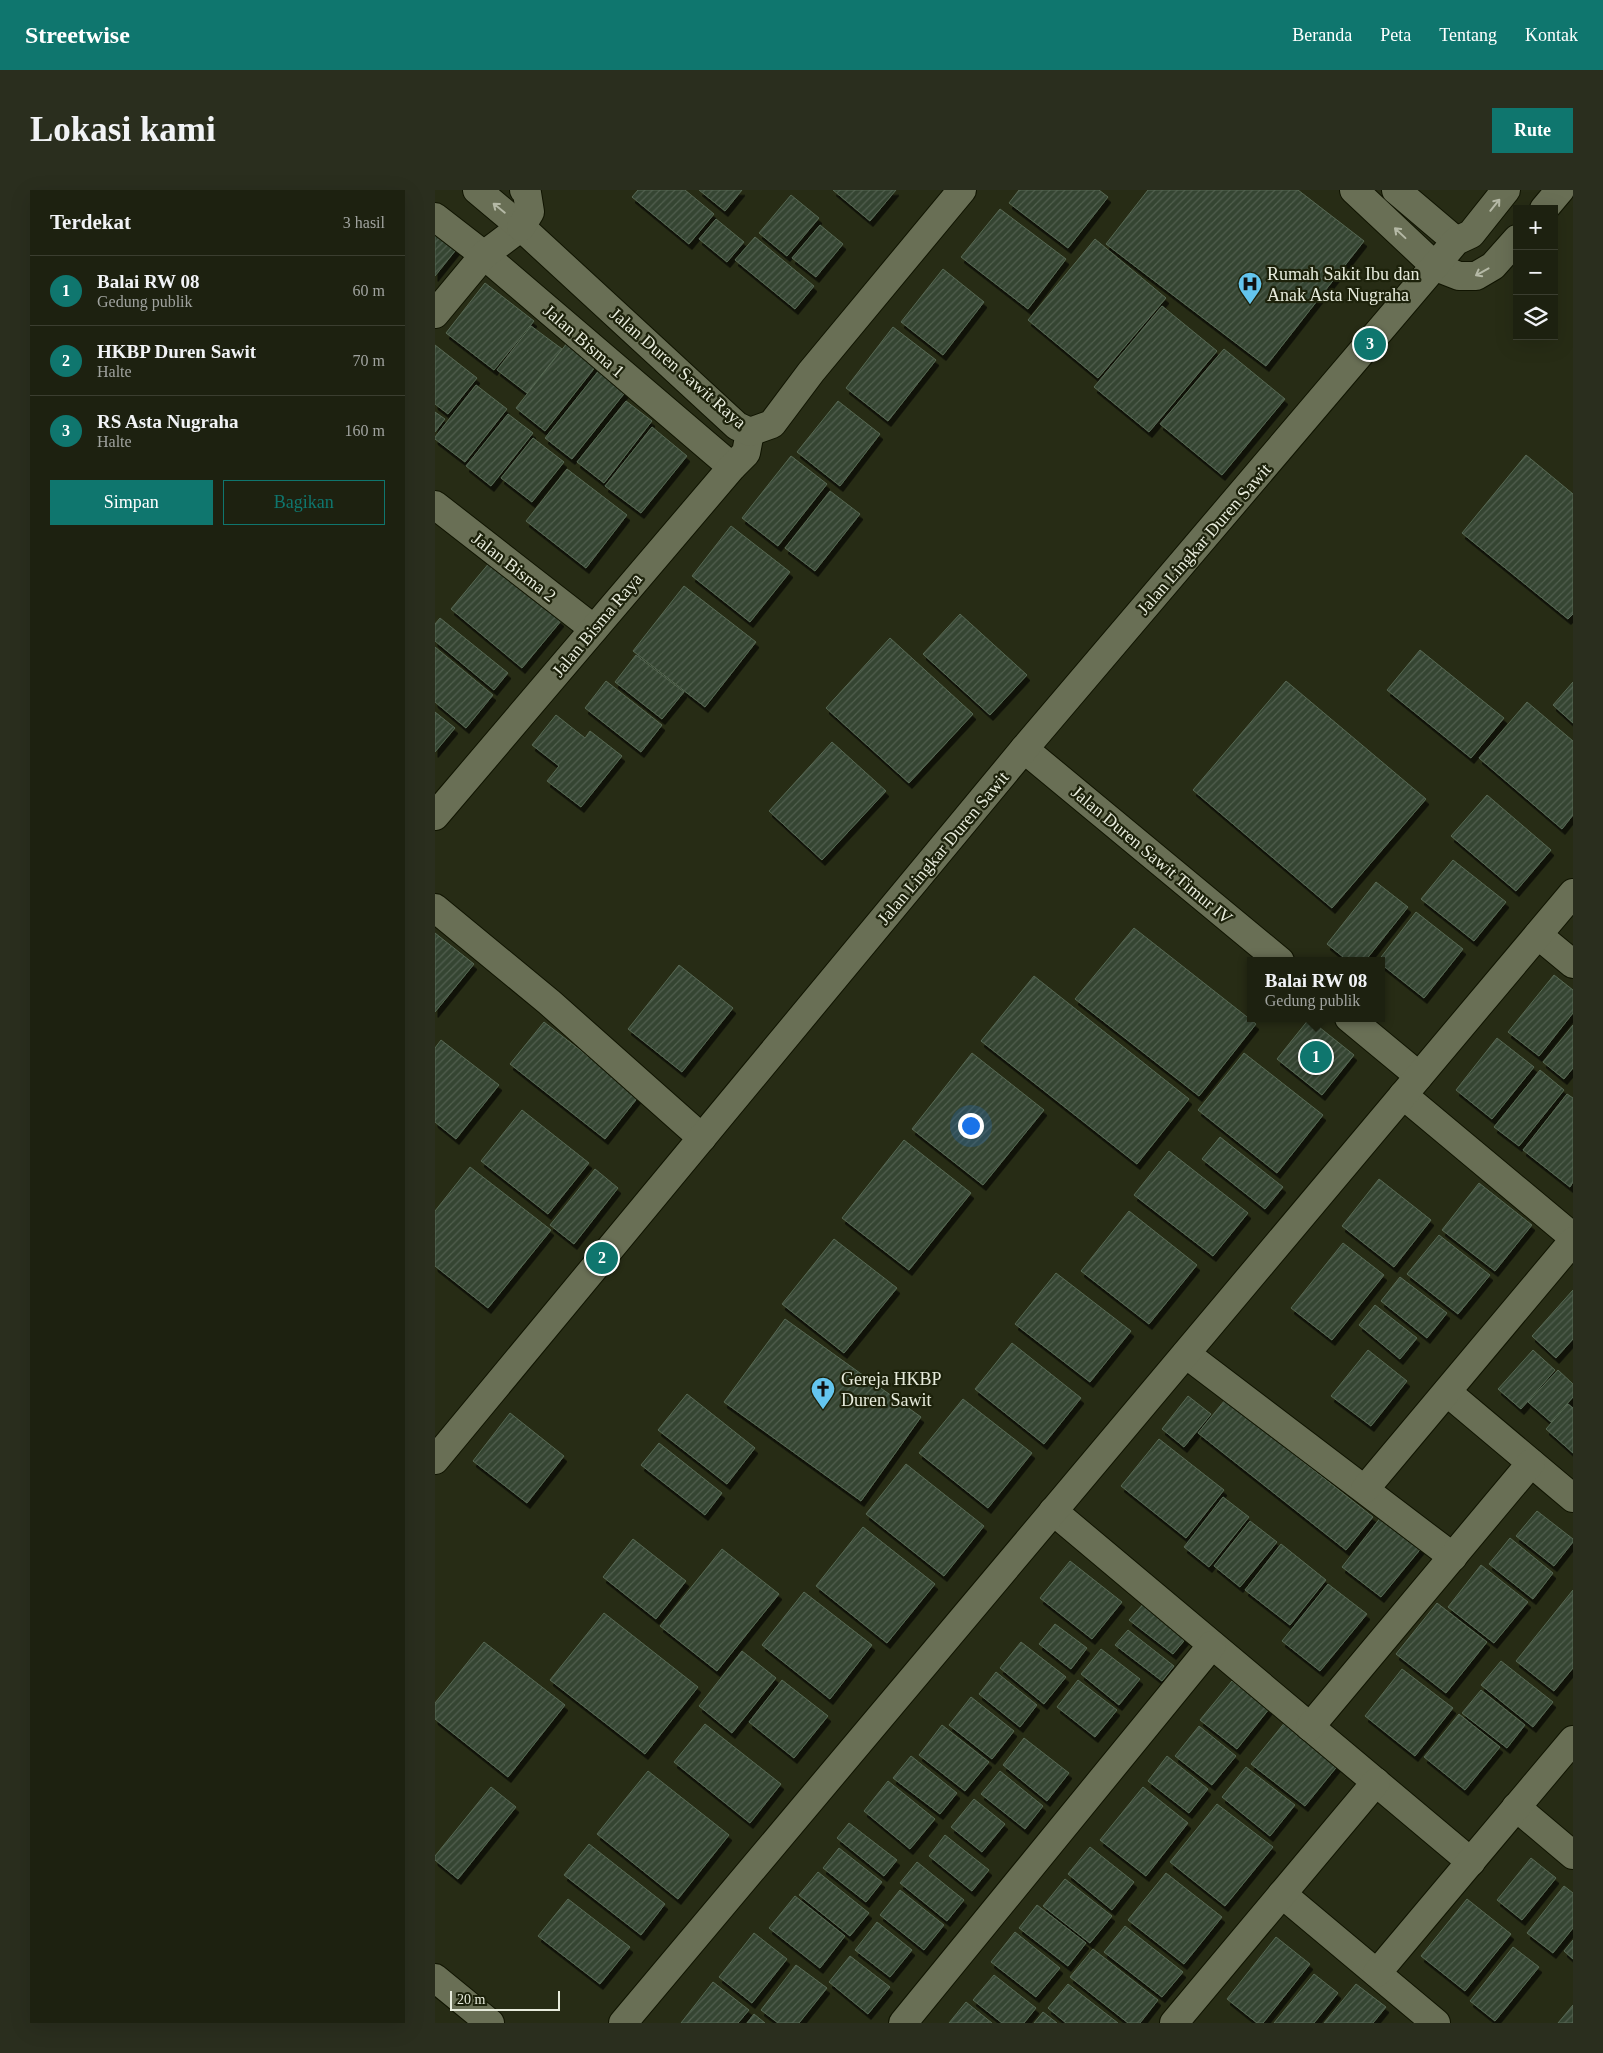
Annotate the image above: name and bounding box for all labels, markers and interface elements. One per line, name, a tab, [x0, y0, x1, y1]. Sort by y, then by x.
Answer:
text: Streetwise	[25, 22, 130, 48]
text: Beranda	[1292, 25, 1352, 45]
text: Peta	[1380, 25, 1411, 45]
text: Tentang	[1439, 25, 1497, 45]
text: Kontak	[1525, 25, 1578, 45]
button: Rute	[1492, 108, 1573, 153]
text: Lokasi kami	[30, 110, 216, 149]
one-way arrow	[1489, 199, 1500, 212]
one-way arrow	[493, 203, 506, 214]
map controls	[1513, 205, 1558, 340]
button: +	[1513, 205, 1558, 250]
text: Terdekat	[50, 210, 131, 234]
text: 3 hasil	[343, 214, 385, 231]
one-way arrow	[1394, 227, 1407, 239]
button: −	[1513, 250, 1558, 295]
place label: Rumah Sakit Ibu dan Anak Asta Nugraha	[1267, 264, 1419, 305]
one-way arrow	[1475, 268, 1490, 277]
text: Balai RW 08	[97, 271, 199, 292]
hospital icon: Rumah Sakit Ibu dan Anak Asta Nugraha	[1237, 271, 1263, 305]
text: 1	[62, 282, 70, 299]
text: 60 m	[353, 282, 385, 299]
text: Gedung publik	[97, 293, 193, 310]
button: layers	[1513, 295, 1558, 340]
street label: Jalan Bisma 1	[539, 300, 629, 382]
street label: Jalan Duren Sawit Raya	[606, 304, 750, 432]
pin: 3	[1354, 325, 1386, 363]
text: HKBP Duren Sawit	[97, 341, 256, 362]
text: 2	[62, 352, 70, 369]
text: 70 m	[353, 352, 385, 369]
text: Halte	[97, 363, 132, 380]
text: RS Asta Nugraha	[97, 411, 238, 432]
text: 3	[62, 422, 70, 439]
text: 160 m	[345, 422, 385, 439]
text: Halte	[97, 433, 132, 450]
street label: Jalan Lingkar Duren Sawit	[1133, 459, 1275, 619]
button: Simpan	[50, 480, 213, 525]
button: Bagikan	[223, 480, 385, 525]
street label: Jalan Bisma 2	[468, 528, 560, 606]
street label: Jalan Bisma Raya	[548, 569, 646, 681]
street label: Jalan Lingkar Duren Sawit	[873, 767, 1013, 929]
street label: Jalan Duren Sawit Timur IV	[1067, 782, 1237, 928]
popup	[1247, 957, 1385, 1022]
text: Balai RW 08	[1265, 970, 1367, 991]
text: Gedung publik	[1265, 992, 1360, 1009]
pin: 1	[1300, 1038, 1332, 1076]
your location	[958, 1113, 984, 1139]
pin: 2	[586, 1239, 618, 1277]
place label: Gereja HKBP Duren Sawit	[841, 1369, 941, 1410]
church icon: Gereja HKBP Duren Sawit	[810, 1376, 836, 1410]
scale bar	[450, 1988, 560, 2011]
text: 20 m	[457, 1992, 485, 2007]

